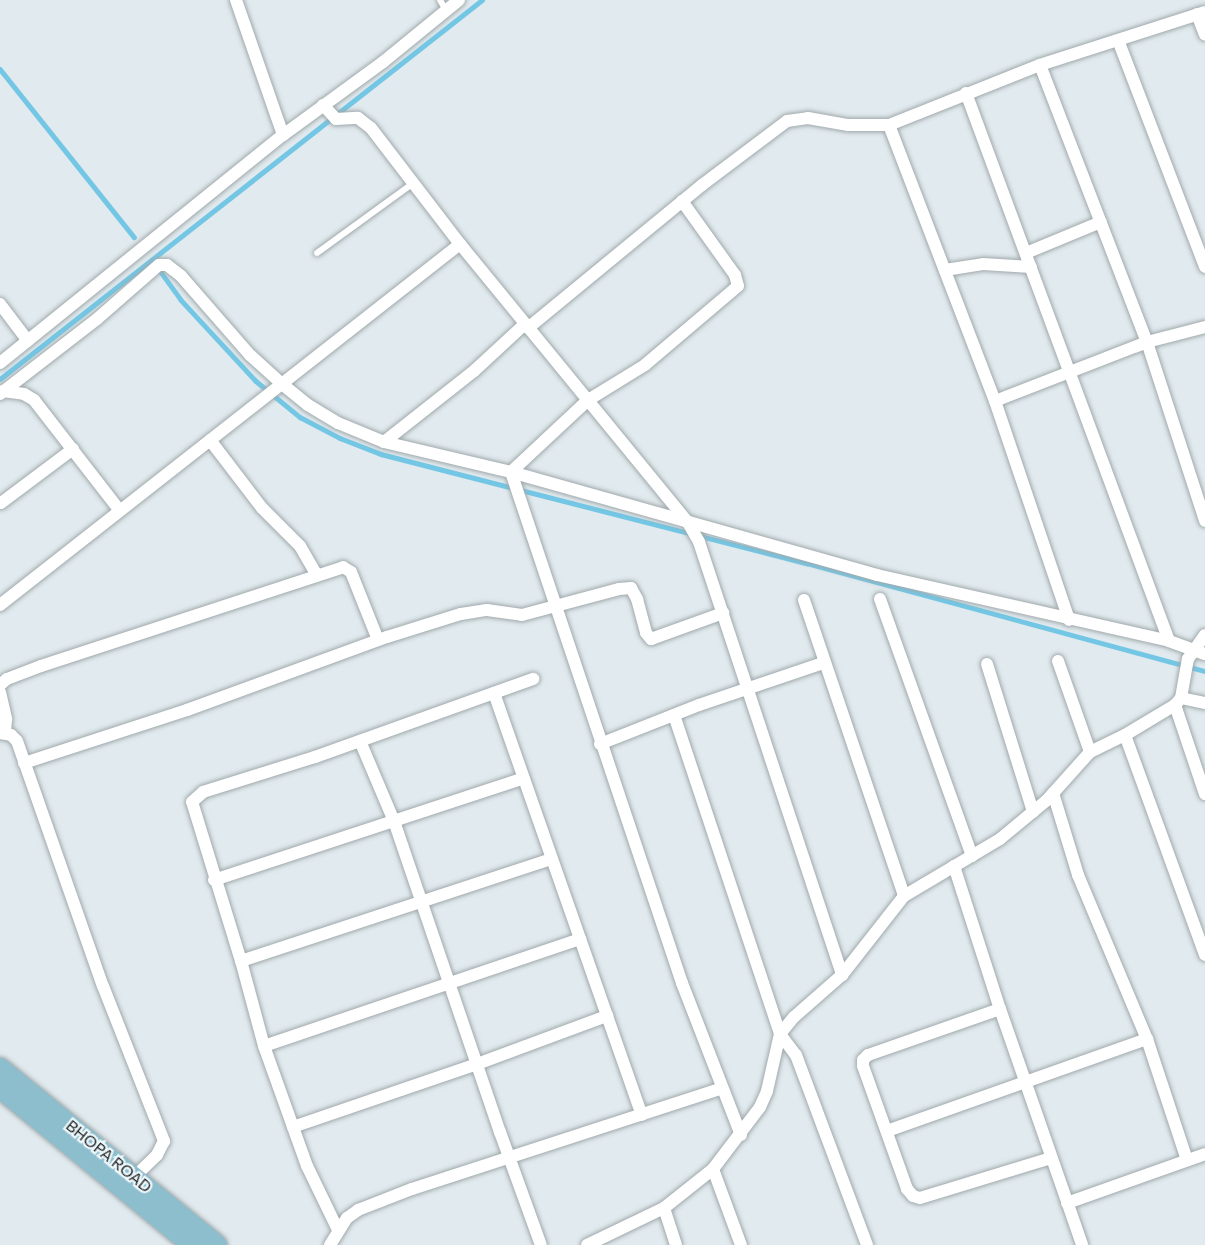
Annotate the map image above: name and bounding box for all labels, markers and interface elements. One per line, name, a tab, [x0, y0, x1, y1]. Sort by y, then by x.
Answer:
street label: BHOPA ROAD	[62, 1116, 156, 1196]

